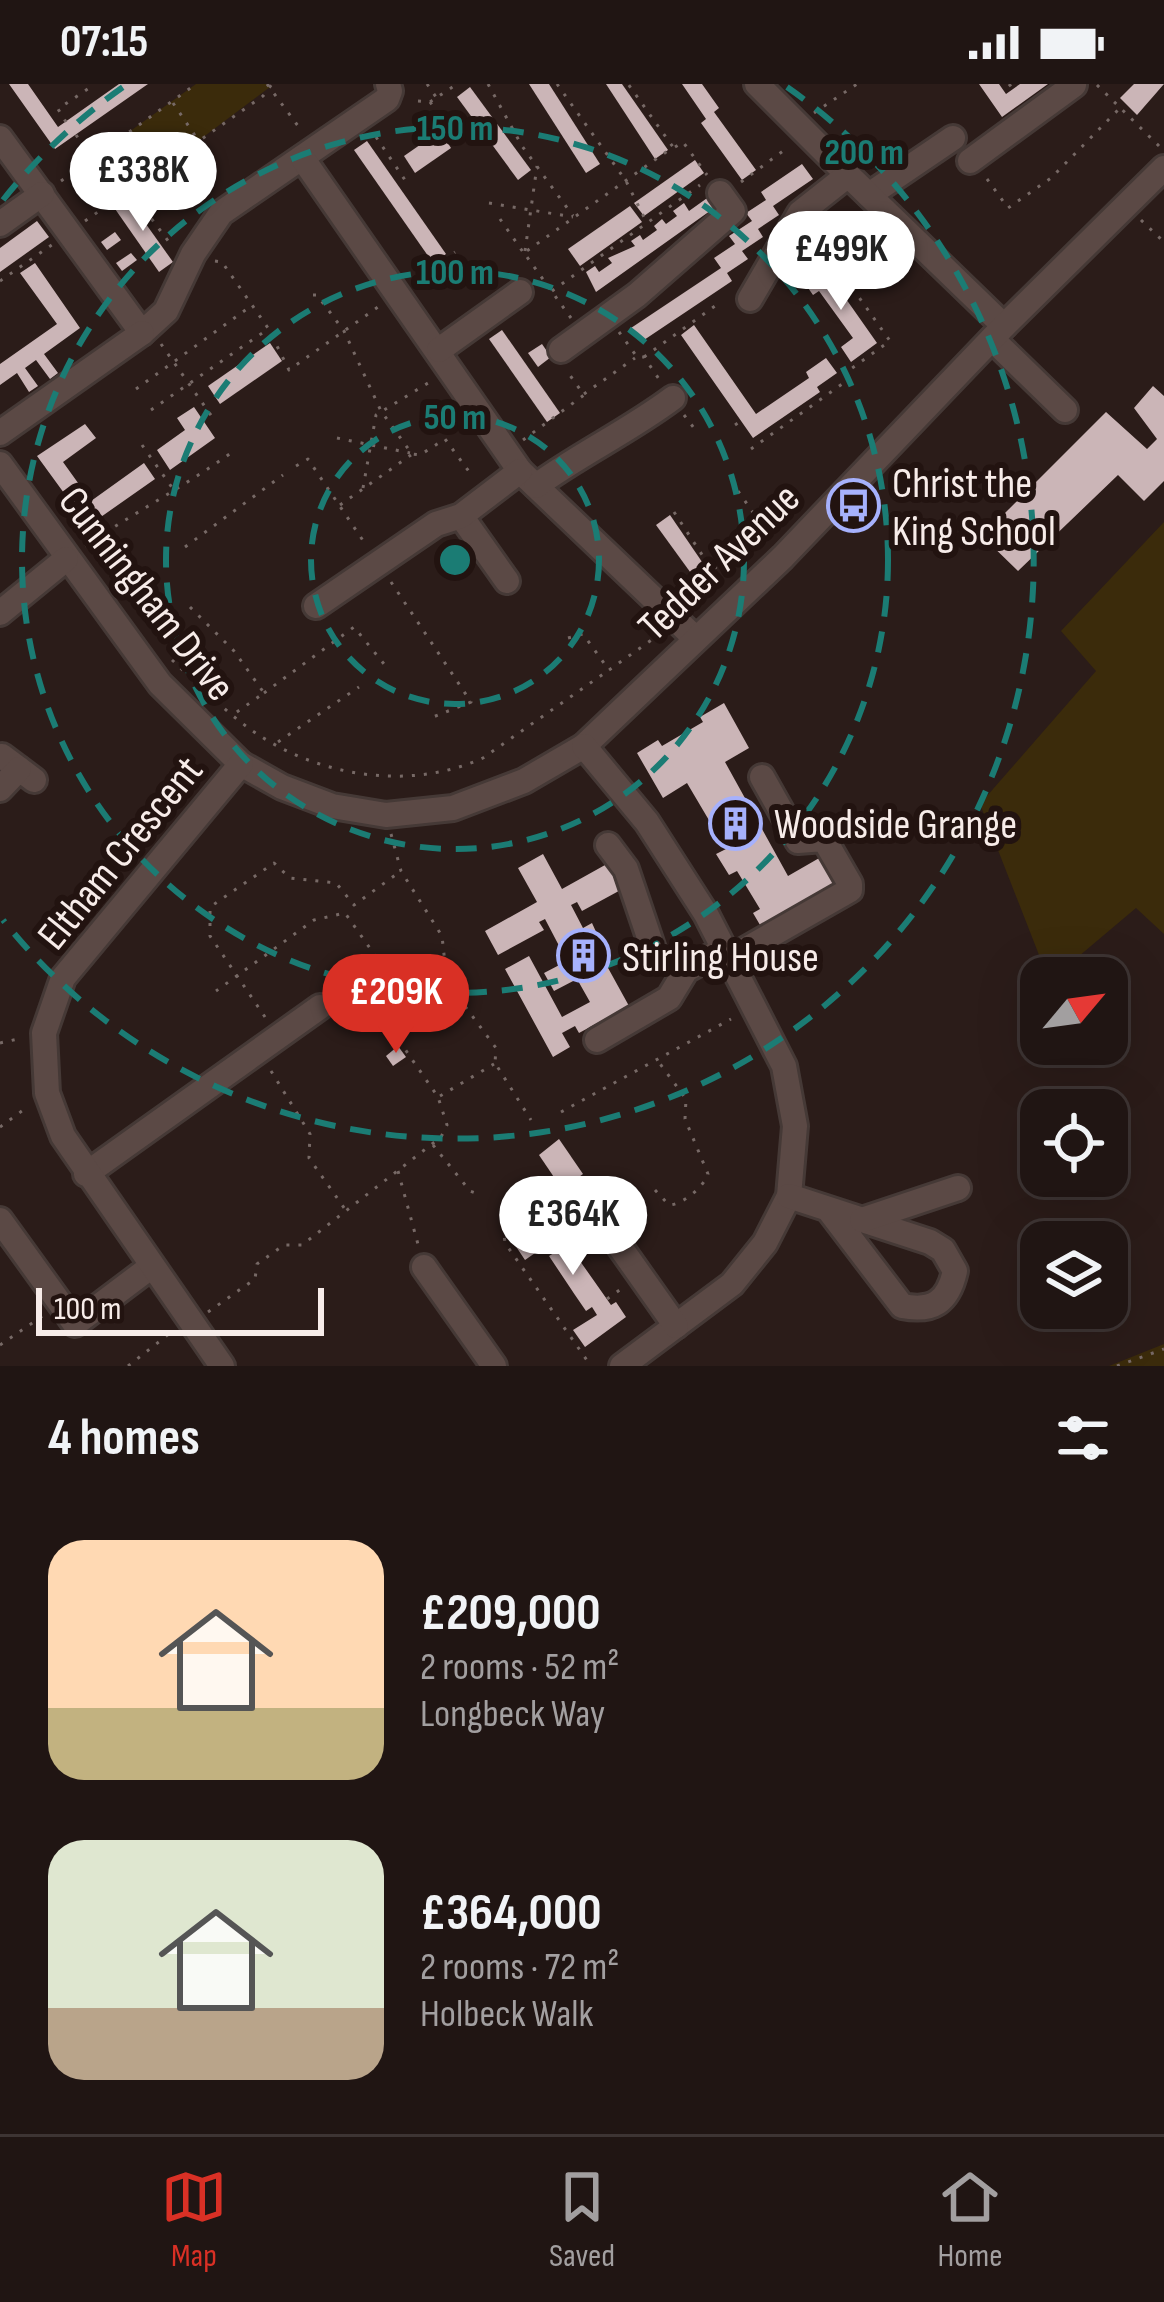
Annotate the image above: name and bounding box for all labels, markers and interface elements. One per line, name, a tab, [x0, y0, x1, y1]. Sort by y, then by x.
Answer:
text: 07:15	[60, 15, 148, 70]
text: 150 m	[417, 108, 493, 151]
pin: £338K	[59, 132, 227, 234]
text: 200 m	[824, 132, 904, 175]
text: £338K	[97, 147, 189, 194]
pin: £499K	[757, 211, 925, 313]
text: £499K	[794, 226, 888, 273]
text: 100 m	[416, 252, 494, 295]
text: 50 m	[424, 397, 486, 440]
place label: Christ the King School	[892, 459, 1056, 558]
street label: Tedder Avenue	[628, 473, 811, 652]
street label: Cunningham Drive	[47, 477, 245, 712]
bus stop icon: Christ the King School	[825, 478, 881, 534]
centre of rings	[434, 539, 476, 581]
street label: Eltham Crescent	[28, 747, 214, 960]
building icon: Woodside Grange	[707, 795, 763, 851]
place label: Woodside Grange	[774, 800, 1017, 851]
building icon: Stirling House	[555, 928, 611, 984]
place label: Stirling House	[622, 933, 819, 984]
pin: £209K	[312, 954, 480, 1056]
north arrow	[1020, 957, 1128, 1065]
map controls	[1020, 957, 1128, 1329]
text: £209K	[349, 969, 443, 1016]
button: locate	[1020, 1089, 1128, 1197]
pin: £364K	[489, 1176, 657, 1278]
text: £364K	[526, 1191, 620, 1238]
button: layers	[1020, 1221, 1128, 1329]
scale bar	[36, 1282, 324, 1335]
text: 100 m	[54, 1289, 121, 1329]
icon: filters	[1050, 1405, 1116, 1471]
text: 4 homes	[48, 1408, 200, 1469]
text: £209,000	[420, 1583, 600, 1644]
icon: home	[144, 1588, 288, 1732]
text: 2 rooms · 52 m²	[420, 1644, 620, 1691]
text: Longbeck Way	[420, 1691, 605, 1738]
text: £364,000	[420, 1883, 601, 1944]
icon: home	[144, 1888, 288, 2032]
text: 2 rooms · 72 m²	[420, 1944, 619, 1991]
text: Holbeck Walk	[420, 1991, 593, 2038]
tab: Map	[161, 2164, 227, 2276]
tab: Saved	[549, 2164, 615, 2276]
tab: Home	[937, 2164, 1003, 2276]

